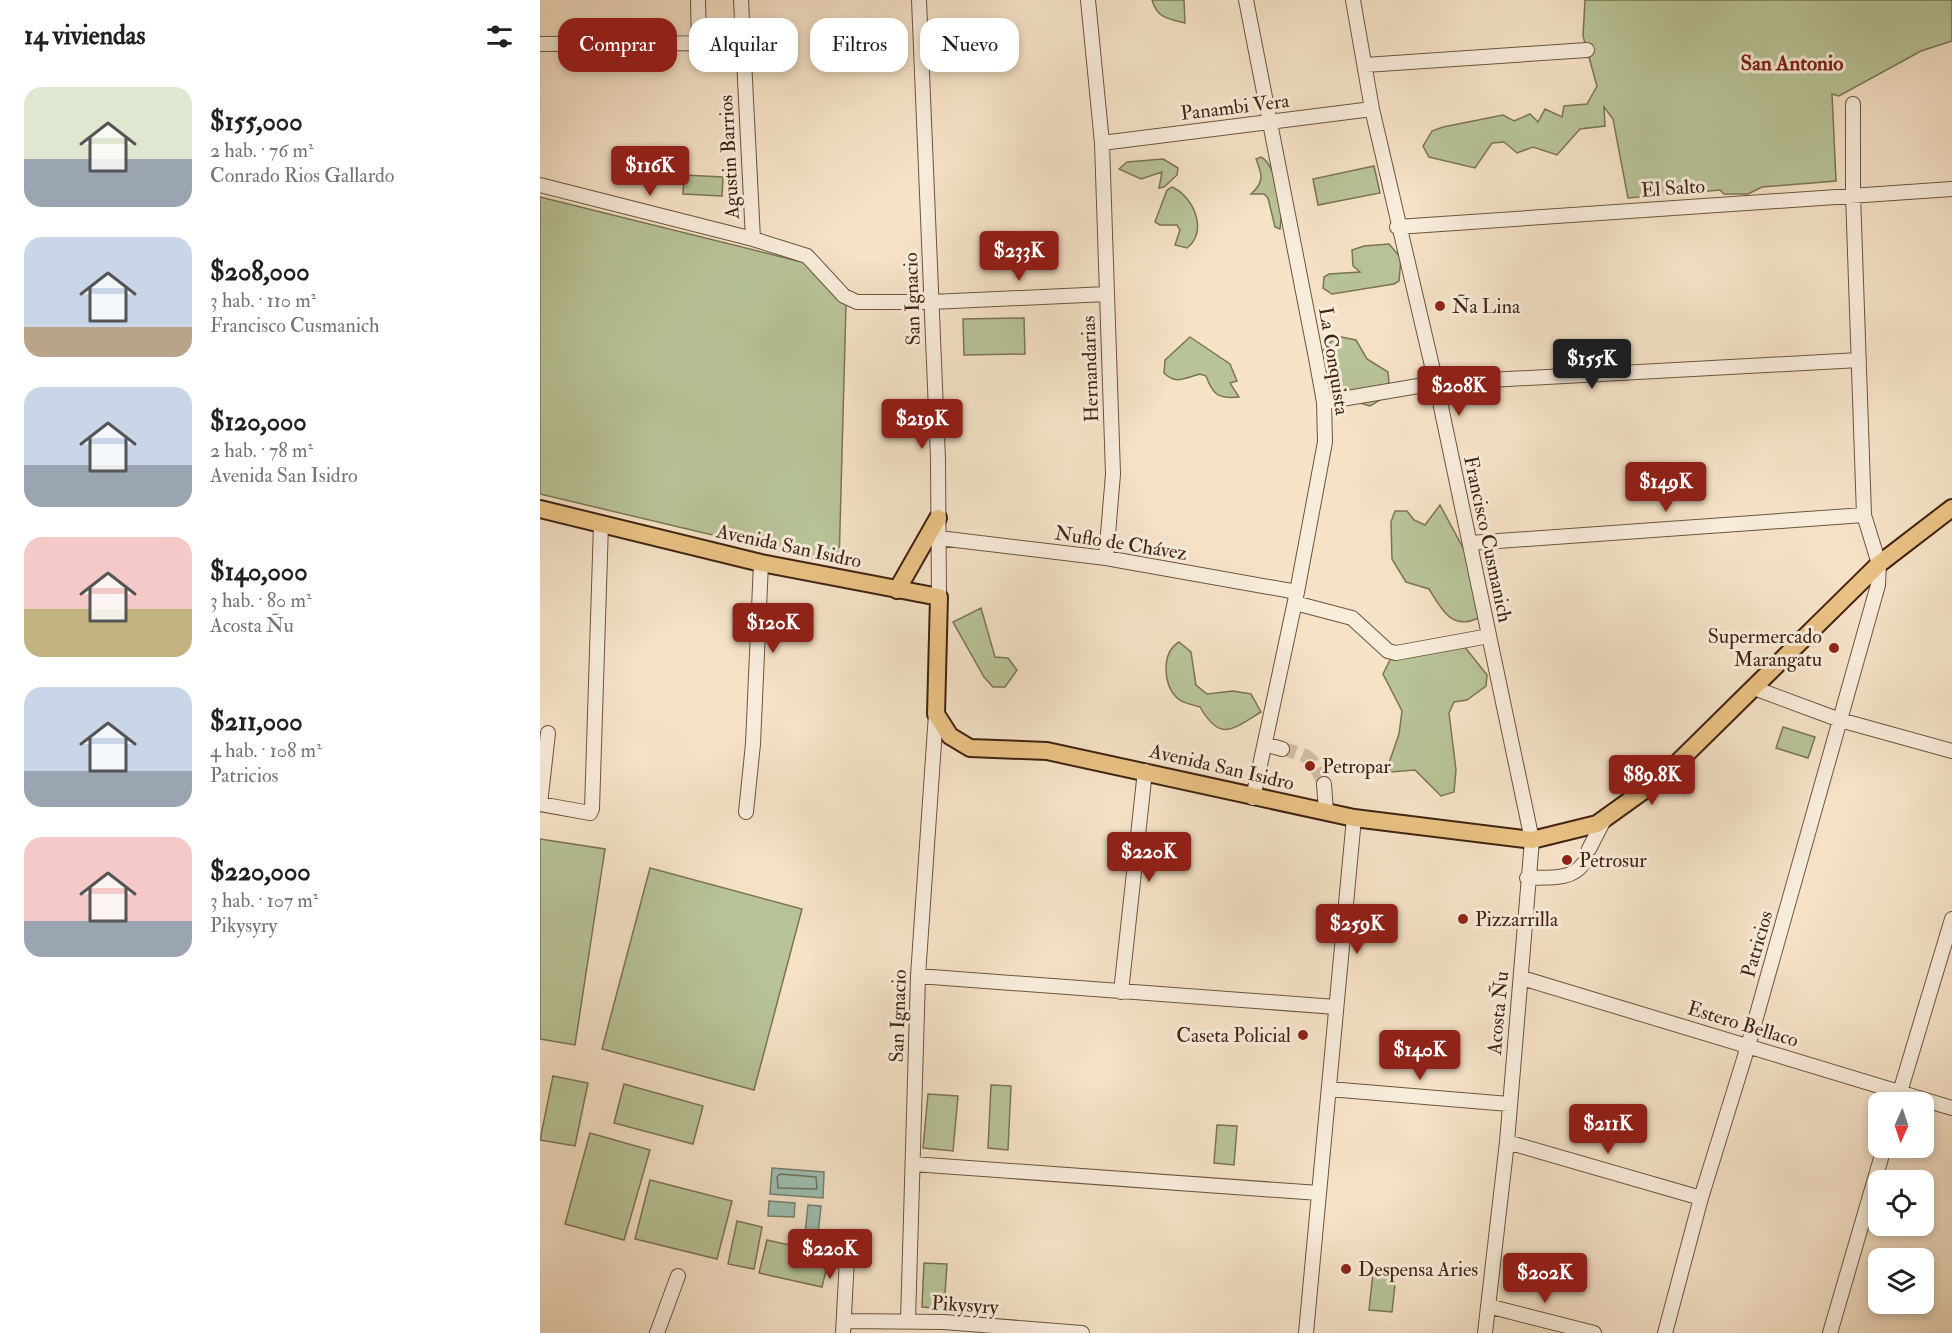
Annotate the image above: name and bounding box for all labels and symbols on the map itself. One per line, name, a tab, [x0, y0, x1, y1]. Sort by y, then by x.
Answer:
district label: San Antonio	[1741, 50, 1843, 77]
street label: Panambi Vera	[1179, 88, 1291, 126]
street label: Agustin Barrios	[713, 94, 745, 221]
pin: $116K	[608, 146, 692, 197]
street label: El Salto	[1640, 173, 1706, 203]
pin: $233K	[977, 231, 1061, 282]
street label: San Ignacio	[898, 252, 926, 346]
place label: Ña Lina	[1452, 293, 1521, 319]
marker: Ña Lina	[1433, 299, 1447, 313]
street label: La Conquista	[1313, 305, 1355, 418]
street label: Hernandarias	[1076, 315, 1104, 423]
pin: $155K	[1550, 339, 1634, 390]
pin: $208K	[1417, 366, 1501, 417]
pin: $219K	[880, 399, 964, 450]
street label: Francisco Cusmanich	[1458, 453, 1518, 625]
pin: $149K	[1624, 462, 1708, 513]
street label: Avenida San Isidro	[713, 518, 864, 574]
street label: Nuflo de Chávez	[1053, 520, 1189, 566]
pin: $120K	[731, 603, 815, 654]
place label: Supermercado Marangatu	[1708, 624, 1822, 672]
marker: Supermercado Marangatu	[1827, 641, 1841, 655]
street label: Avenida San Isidro	[1146, 738, 1297, 796]
place label: Petropar	[1322, 754, 1391, 780]
pin: $89.8K	[1603, 755, 1701, 806]
marker: Petropar	[1303, 759, 1317, 773]
pin: $220K	[1107, 832, 1191, 883]
place label: Petrosur	[1579, 848, 1647, 873]
marker: Petrosur	[1560, 853, 1574, 867]
pin: $259K	[1315, 904, 1399, 955]
place label: Pizzarrilla	[1475, 907, 1559, 932]
street label: Patricios	[1736, 908, 1778, 980]
marker: Pizzarrilla	[1456, 912, 1470, 926]
street label: San Ignacio	[884, 969, 912, 1063]
street label: Acosta Ñu	[1481, 970, 1514, 1057]
street label: Estero Bellaco	[1684, 995, 1802, 1053]
place label: Caseta Policial	[1176, 1023, 1291, 1048]
marker: Caseta Policial	[1296, 1028, 1310, 1042]
pin: $140K	[1378, 1030, 1462, 1081]
north arrow	[1868, 1092, 1934, 1158]
pin: $211K	[1566, 1104, 1650, 1155]
pin: $220K	[788, 1229, 872, 1280]
pin: $202K	[1503, 1253, 1587, 1304]
place label: Despensa Aries	[1358, 1257, 1478, 1283]
marker: Despensa Aries	[1339, 1262, 1353, 1276]
street label: Pikysyry	[931, 1290, 1001, 1320]

